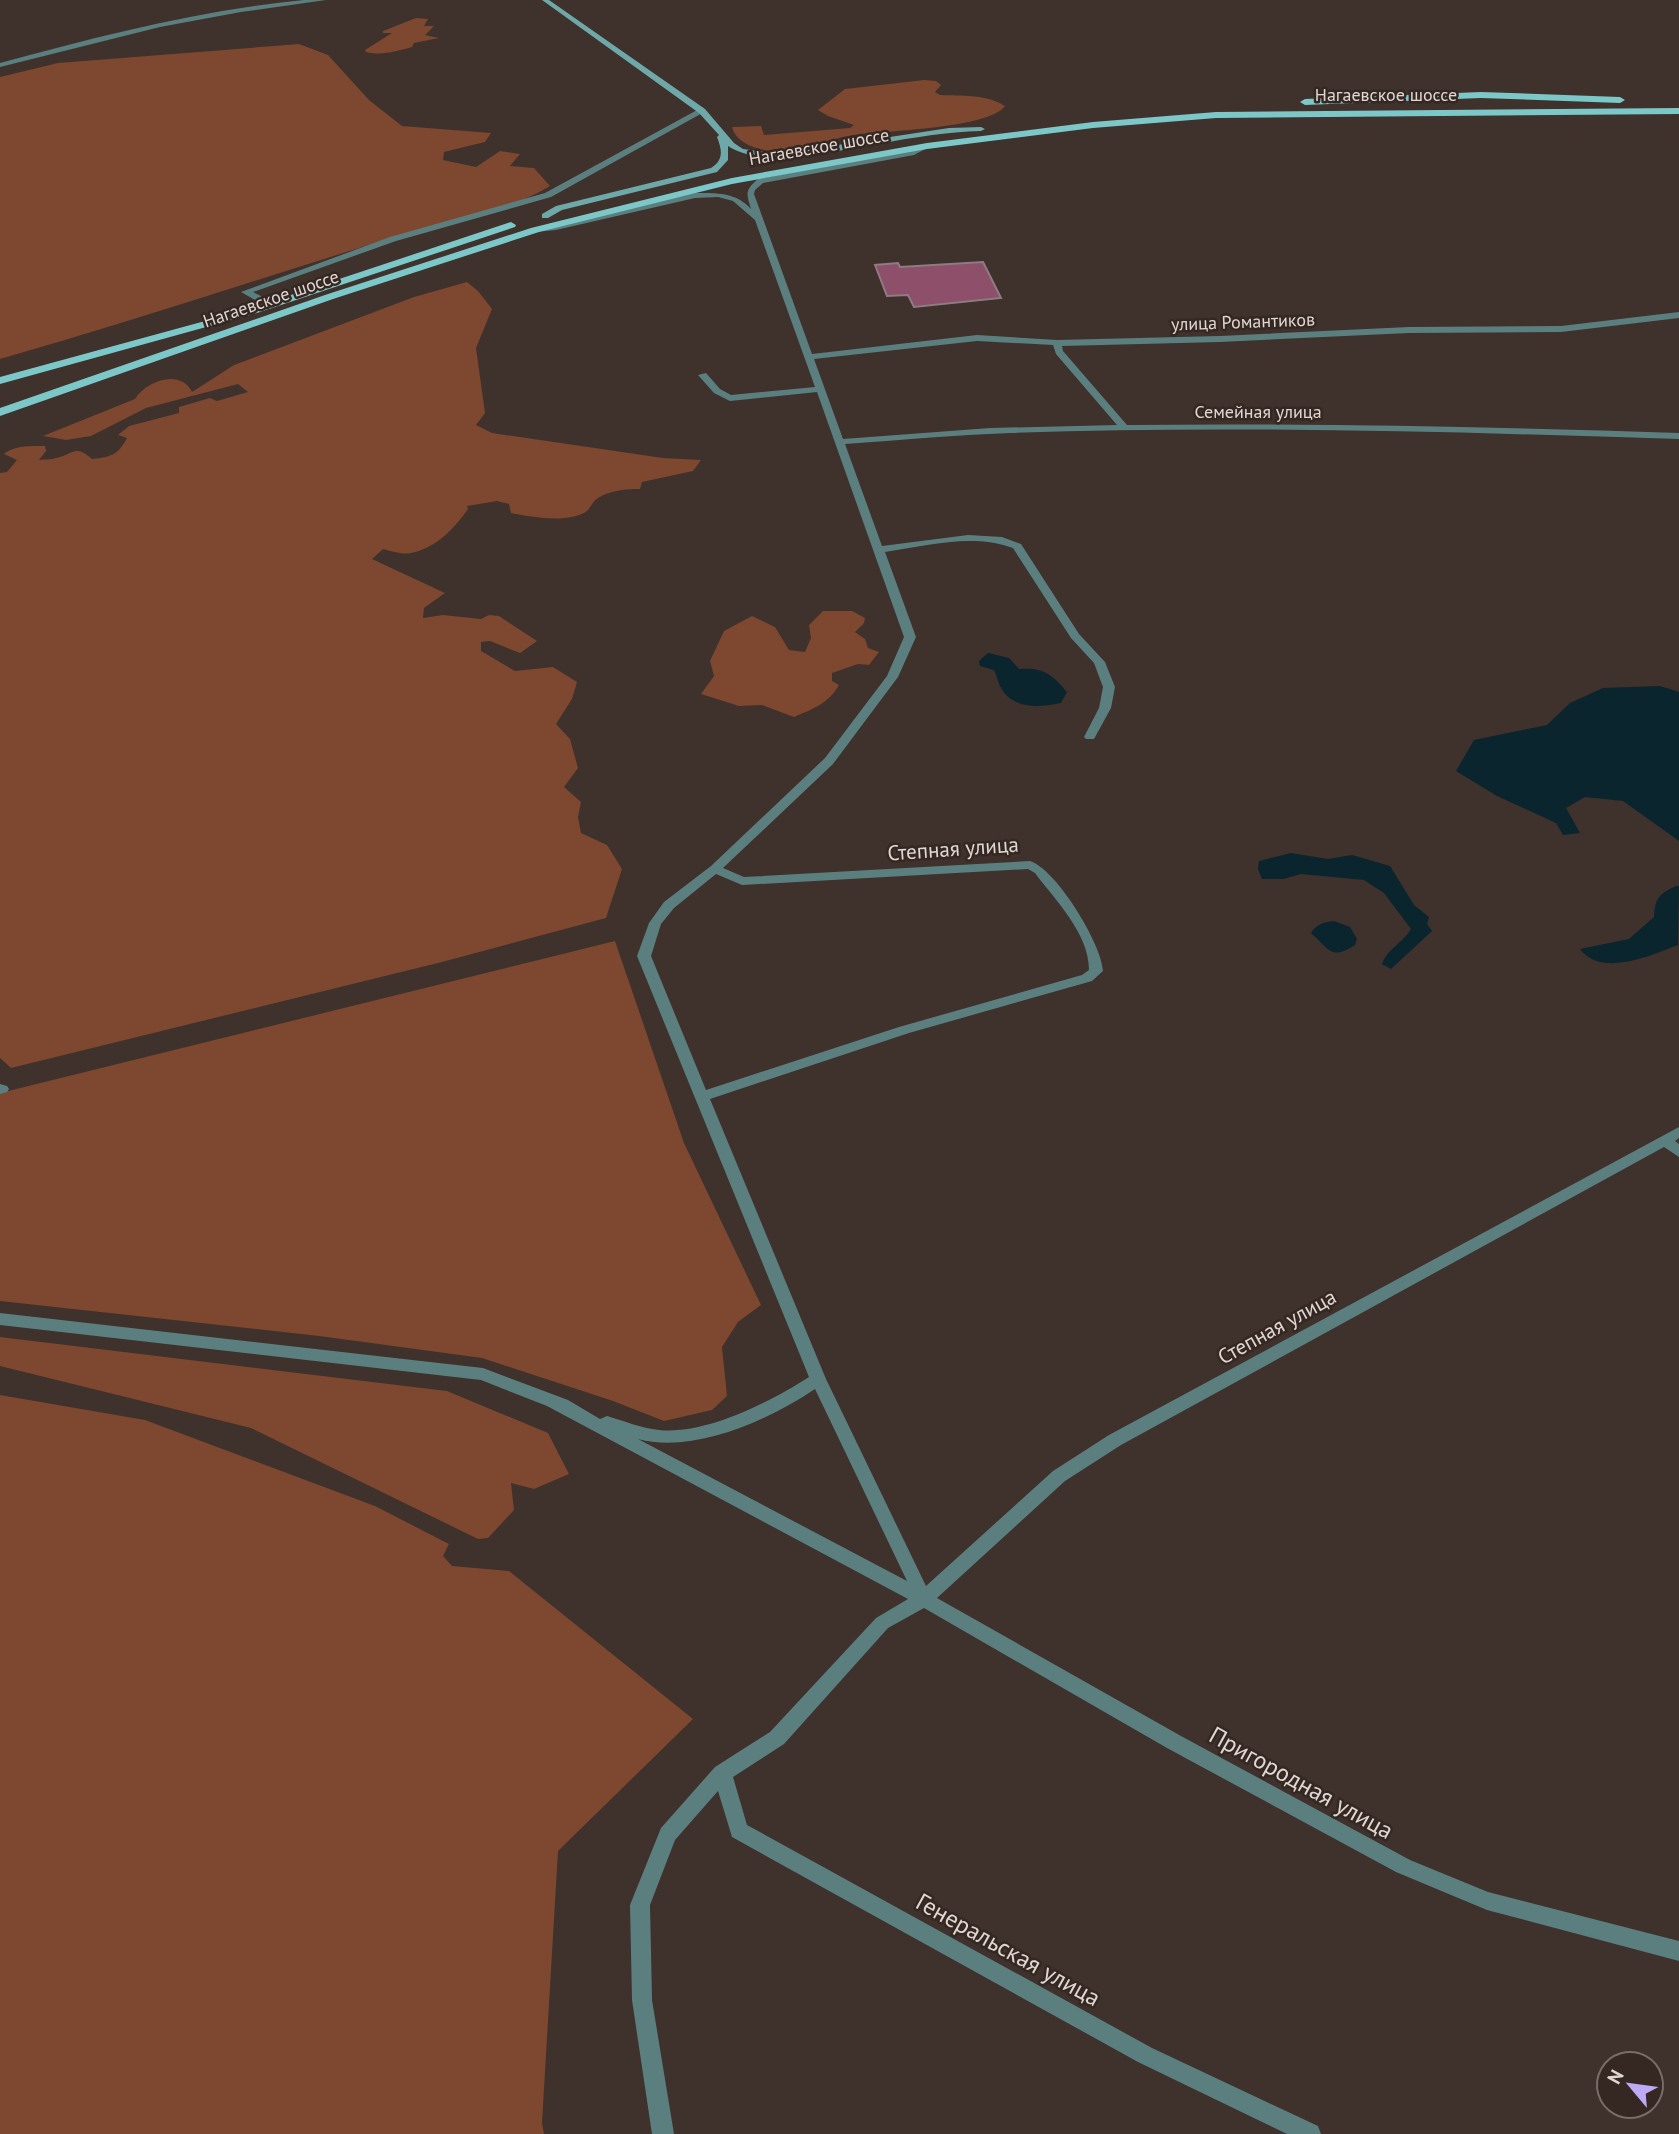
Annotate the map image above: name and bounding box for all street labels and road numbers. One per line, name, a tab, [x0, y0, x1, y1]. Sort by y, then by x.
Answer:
street label: Нагаевское шоссе	[1315, 83, 1457, 106]
street label: Нагаевское шоссе	[747, 123, 891, 170]
street label: Нагаевское шоссе	[200, 264, 342, 333]
street label: улица Романтиков	[1171, 307, 1315, 336]
street label: Семейная улица	[1194, 400, 1322, 423]
street label: Степная улица	[886, 830, 1019, 867]
street label: Степная улица	[1213, 1283, 1341, 1370]
street label: Пригородная улица	[1204, 1719, 1399, 1846]
street label: Генеральская улица	[911, 1886, 1106, 2013]

